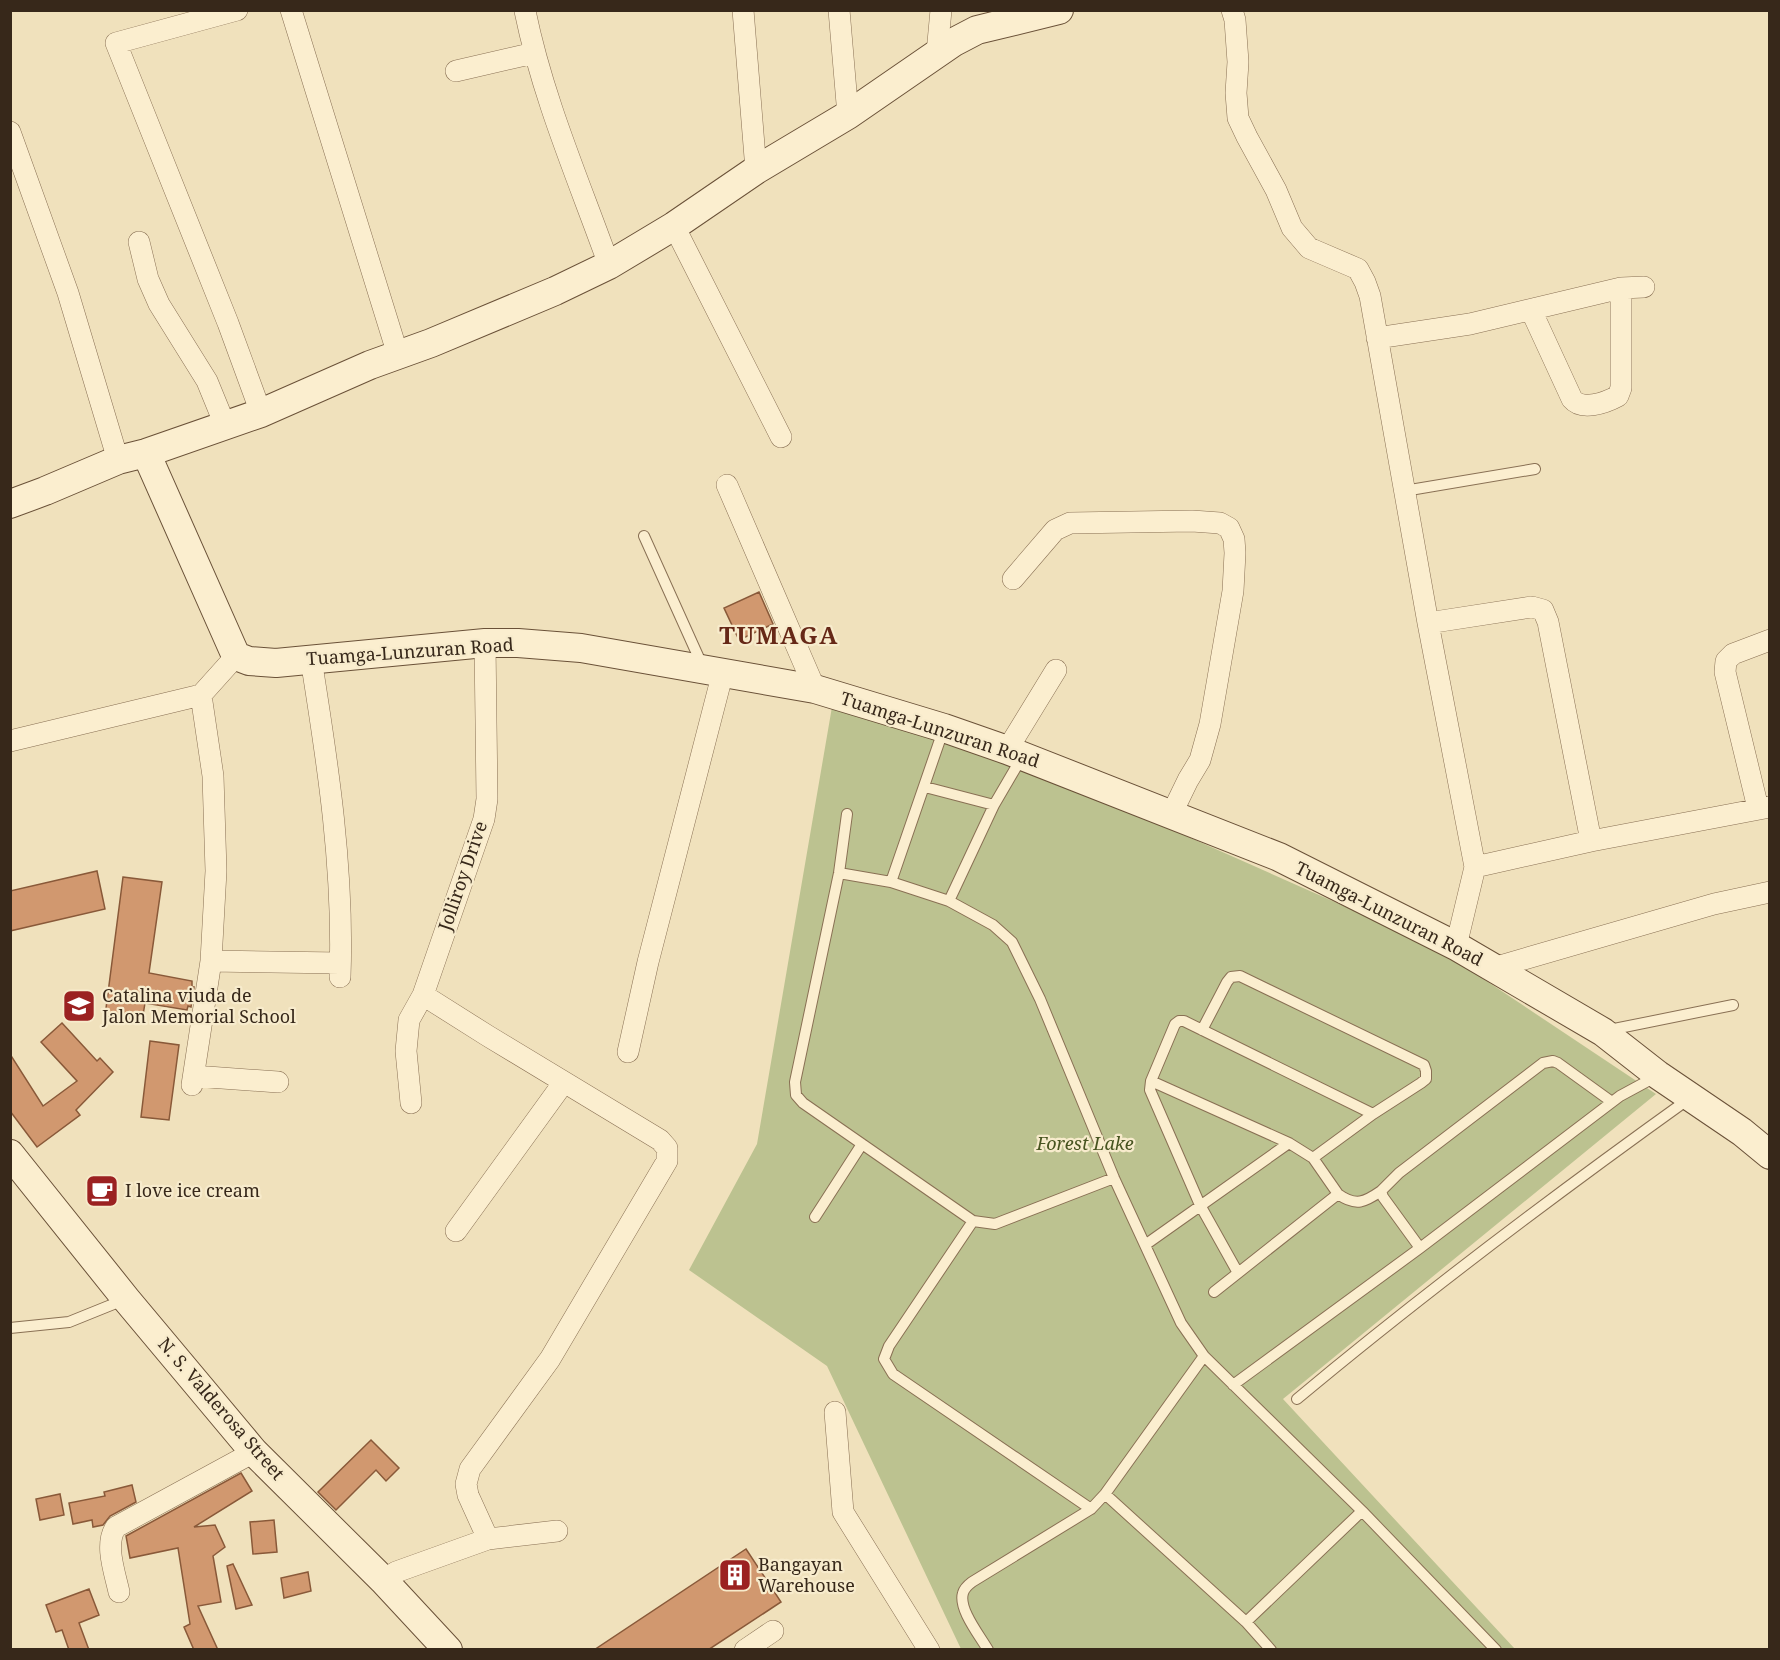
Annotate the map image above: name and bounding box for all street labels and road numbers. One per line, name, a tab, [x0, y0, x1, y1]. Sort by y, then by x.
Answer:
street label: Tuamga-Lunzuran Road	[305, 632, 514, 670]
street label: Tuamga-Lunzuran Road	[838, 686, 1043, 773]
street label: Jolliroy Drive	[432, 818, 492, 935]
street label: Tuamga-Lunzuran Road	[1291, 855, 1487, 971]
street label: N. S. Valderosa Street	[153, 1332, 290, 1485]

